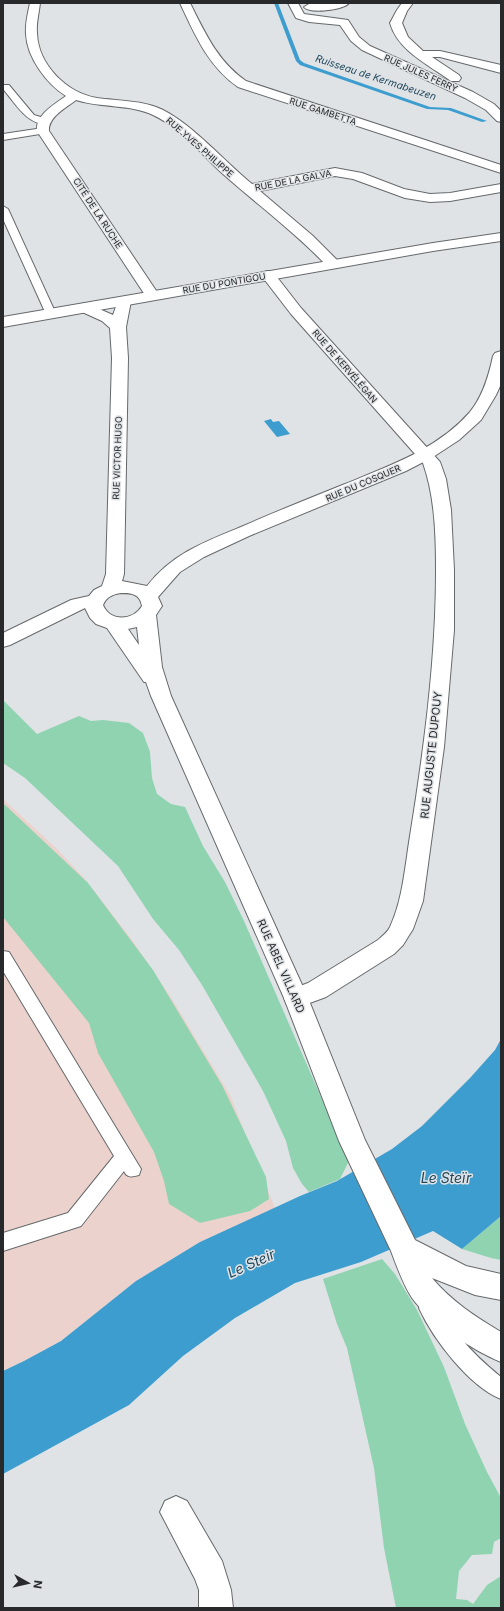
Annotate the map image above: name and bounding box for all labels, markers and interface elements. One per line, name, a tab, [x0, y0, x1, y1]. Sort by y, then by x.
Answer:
water label: Ruisseau de Kermabeuzen	[314, 52, 438, 102]
street label: RUE JULES FERRY	[383, 52, 459, 94]
street label: RUE GAMBETTA	[288, 95, 358, 127]
street label: RUE YVES PHILIPPE	[164, 115, 236, 179]
street label: RUE DE LA GALVA	[254, 167, 332, 193]
street label: CITÉ DE LA RUCHE	[71, 176, 125, 250]
street label: RUE DU PONTIGOU	[182, 270, 266, 296]
street label: RUE DE KERVÉLÉGAN	[310, 327, 380, 405]
street label: RUE VICTOR HUGO	[110, 416, 124, 500]
street label: RUE DU COSQUER	[324, 462, 402, 504]
street label: RUE AUGUSTE DUPOUY	[417, 690, 445, 819]
street label: RUE ABEL VILLARD	[254, 917, 308, 1015]
water label: Le Steïr	[421, 1169, 472, 1186]
water label: Le Steir	[225, 1245, 278, 1281]
north arrow	[8, 1563, 48, 1603]
text: N	[30, 1579, 45, 1590]

